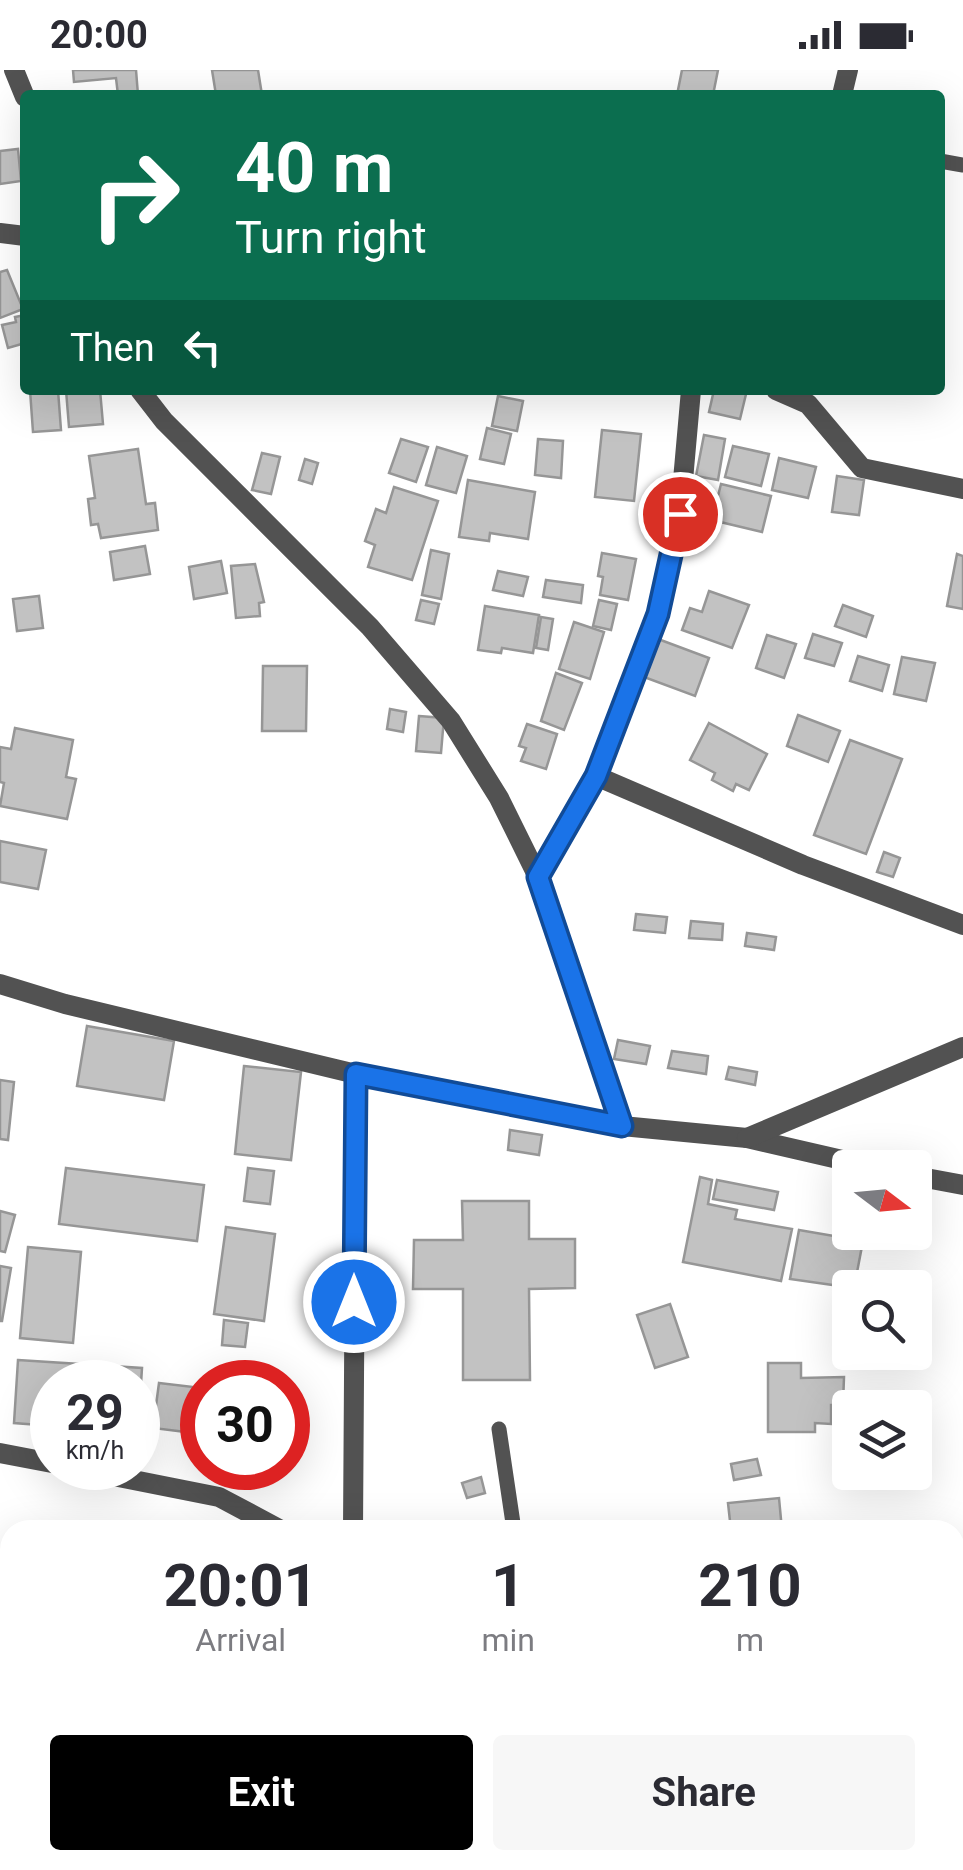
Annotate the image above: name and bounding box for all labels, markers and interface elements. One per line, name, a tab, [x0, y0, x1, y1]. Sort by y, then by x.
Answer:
text: 20:00	[50, 13, 148, 57]
text: 40 m	[235, 127, 393, 209]
icon: right	[70, 130, 200, 260]
text: Turn right	[235, 211, 427, 264]
icon: left	[175, 320, 230, 375]
text: Then	[70, 326, 155, 370]
pin	[638, 472, 723, 557]
icon: arrive	[653, 487, 708, 542]
north arrow	[832, 1150, 932, 1250]
map controls	[832, 1150, 932, 1490]
position arrow	[302, 1250, 406, 1354]
button: search	[832, 1270, 932, 1370]
speed limit sign: 30	[180, 1360, 310, 1490]
text: 29	[66, 1384, 124, 1442]
button: layers	[832, 1390, 932, 1490]
text: km/h	[66, 1436, 124, 1465]
text: 20:01	[163, 1550, 318, 1621]
text: 1	[491, 1550, 525, 1621]
text: 210	[698, 1550, 802, 1621]
text: Arrival	[195, 1621, 286, 1659]
text: min	[481, 1621, 535, 1659]
text: m	[736, 1621, 764, 1659]
button: Exit	[50, 1735, 473, 1850]
button: Share	[493, 1735, 915, 1850]

